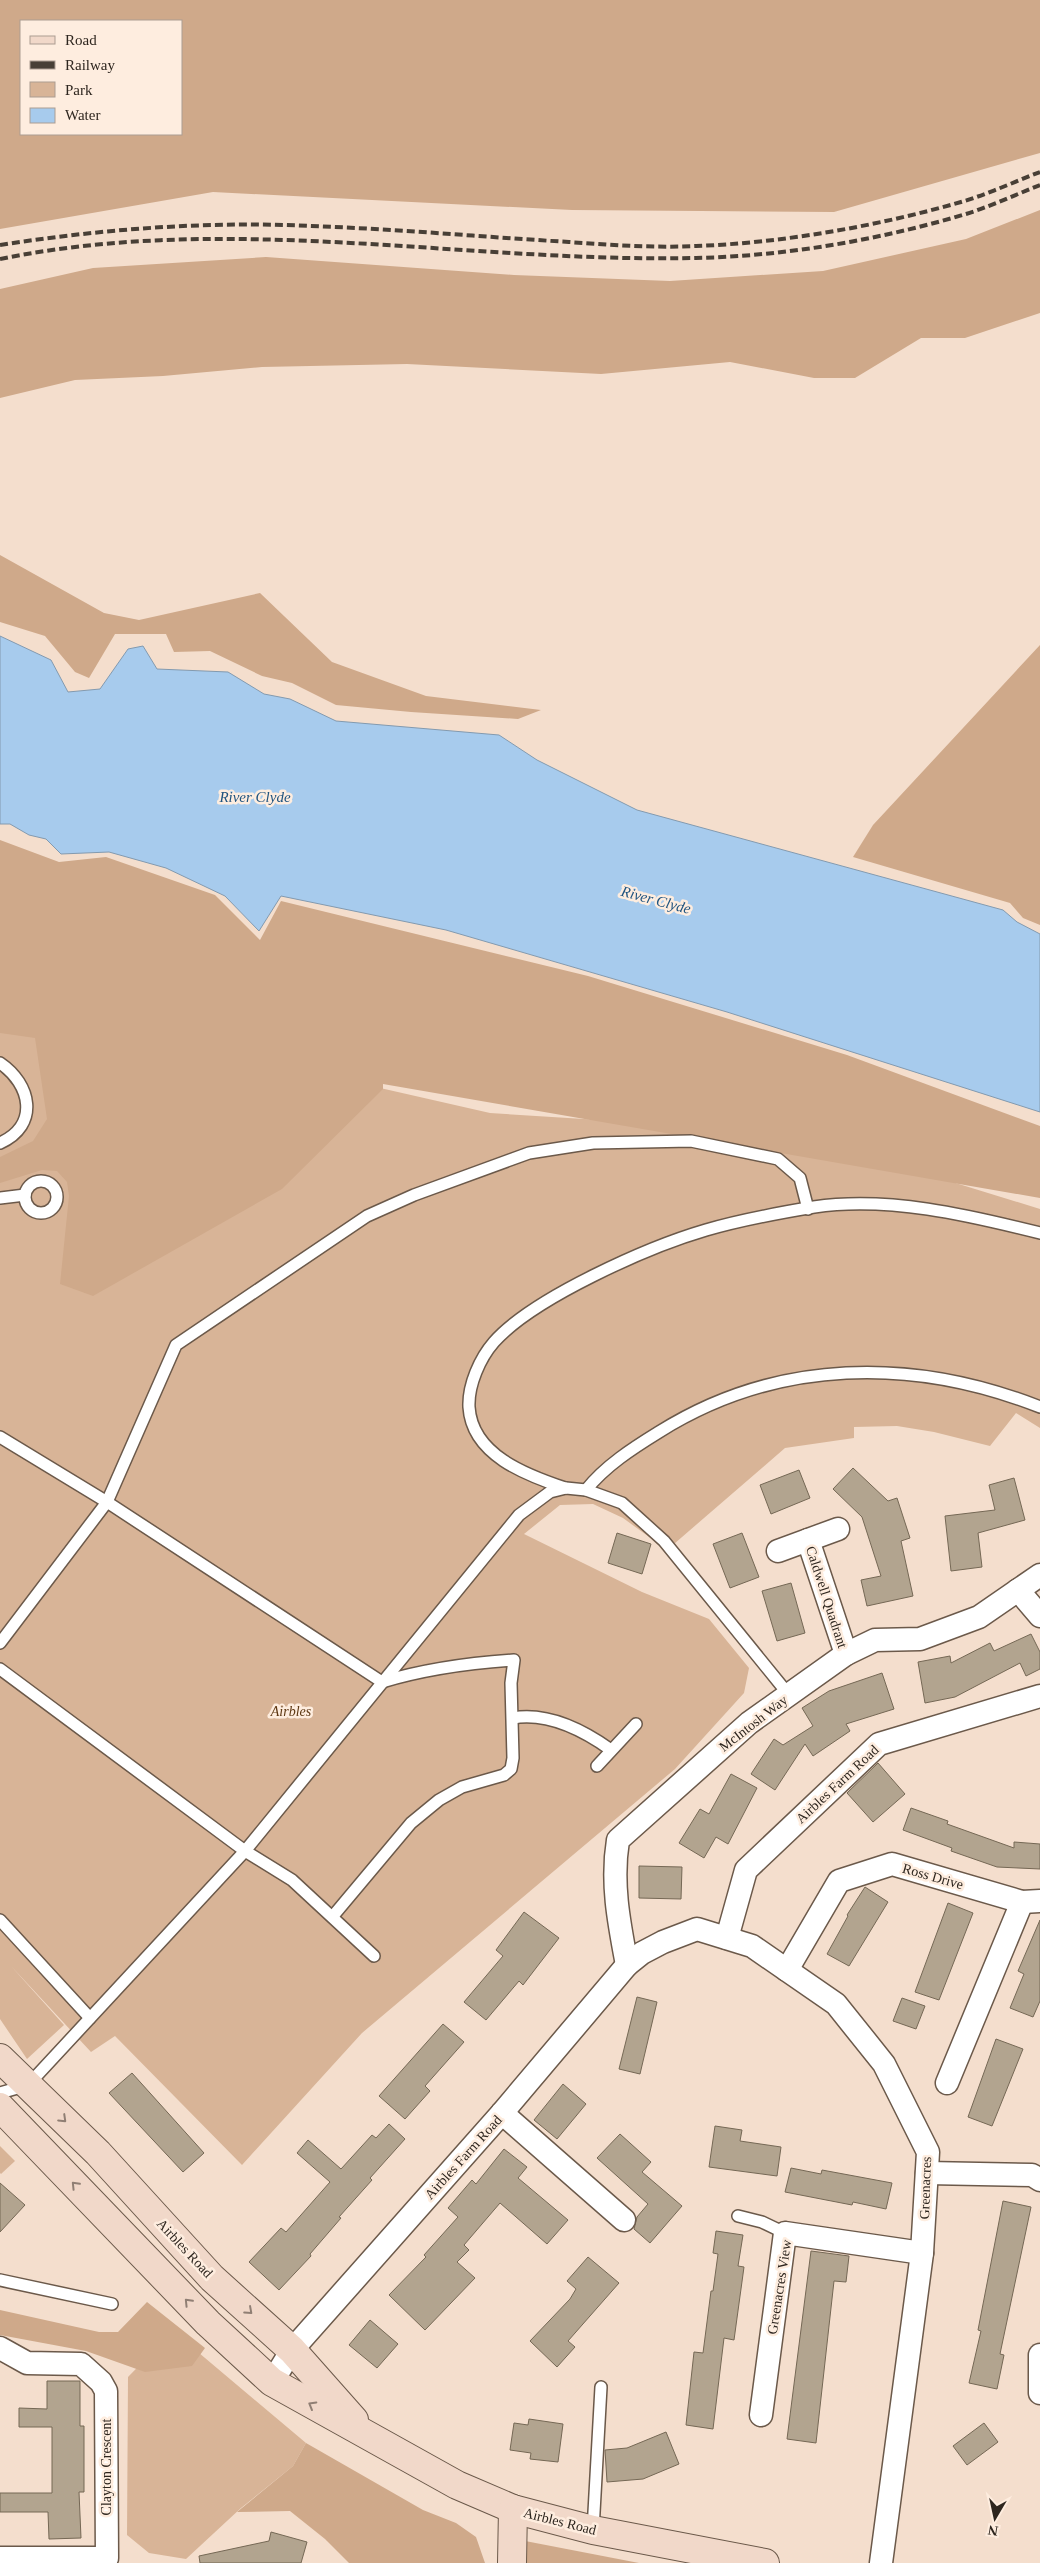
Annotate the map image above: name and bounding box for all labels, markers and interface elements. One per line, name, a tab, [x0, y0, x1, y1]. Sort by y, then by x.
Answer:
legend	[20, 20, 182, 135]
text: Road	[65, 32, 97, 48]
text: Railway	[65, 57, 115, 73]
text: Park	[65, 82, 93, 98]
text: Water	[65, 107, 100, 123]
water label: River Clyde	[218, 789, 291, 805]
water label: River Clyde	[619, 883, 693, 917]
street label: Caldwell Quadrant	[803, 1544, 850, 1650]
street label: McIntosh Way	[716, 1692, 790, 1755]
park label: Airbles	[270, 1704, 312, 1719]
street label: Airbles Farm Road	[793, 1742, 882, 1826]
street label: Ross Drive	[901, 1861, 965, 1892]
street label: Airbles Farm Road	[422, 2112, 505, 2202]
one-way arrow	[57, 2113, 66, 2122]
street label: Greenacres	[917, 2156, 934, 2220]
one-way arrow	[72, 2182, 81, 2191]
street label: Airbles Road	[154, 2216, 215, 2281]
street label: Greenacres View	[765, 2238, 795, 2336]
one-way arrow	[185, 2299, 194, 2308]
one-way arrow	[244, 2305, 253, 2314]
one-way arrow	[309, 2401, 318, 2411]
street label: Clayton Crescent	[99, 2418, 114, 2515]
north arrow	[970, 2493, 1020, 2543]
street label: Airbles Road	[522, 2505, 598, 2538]
text: N	[987, 2522, 999, 2539]

